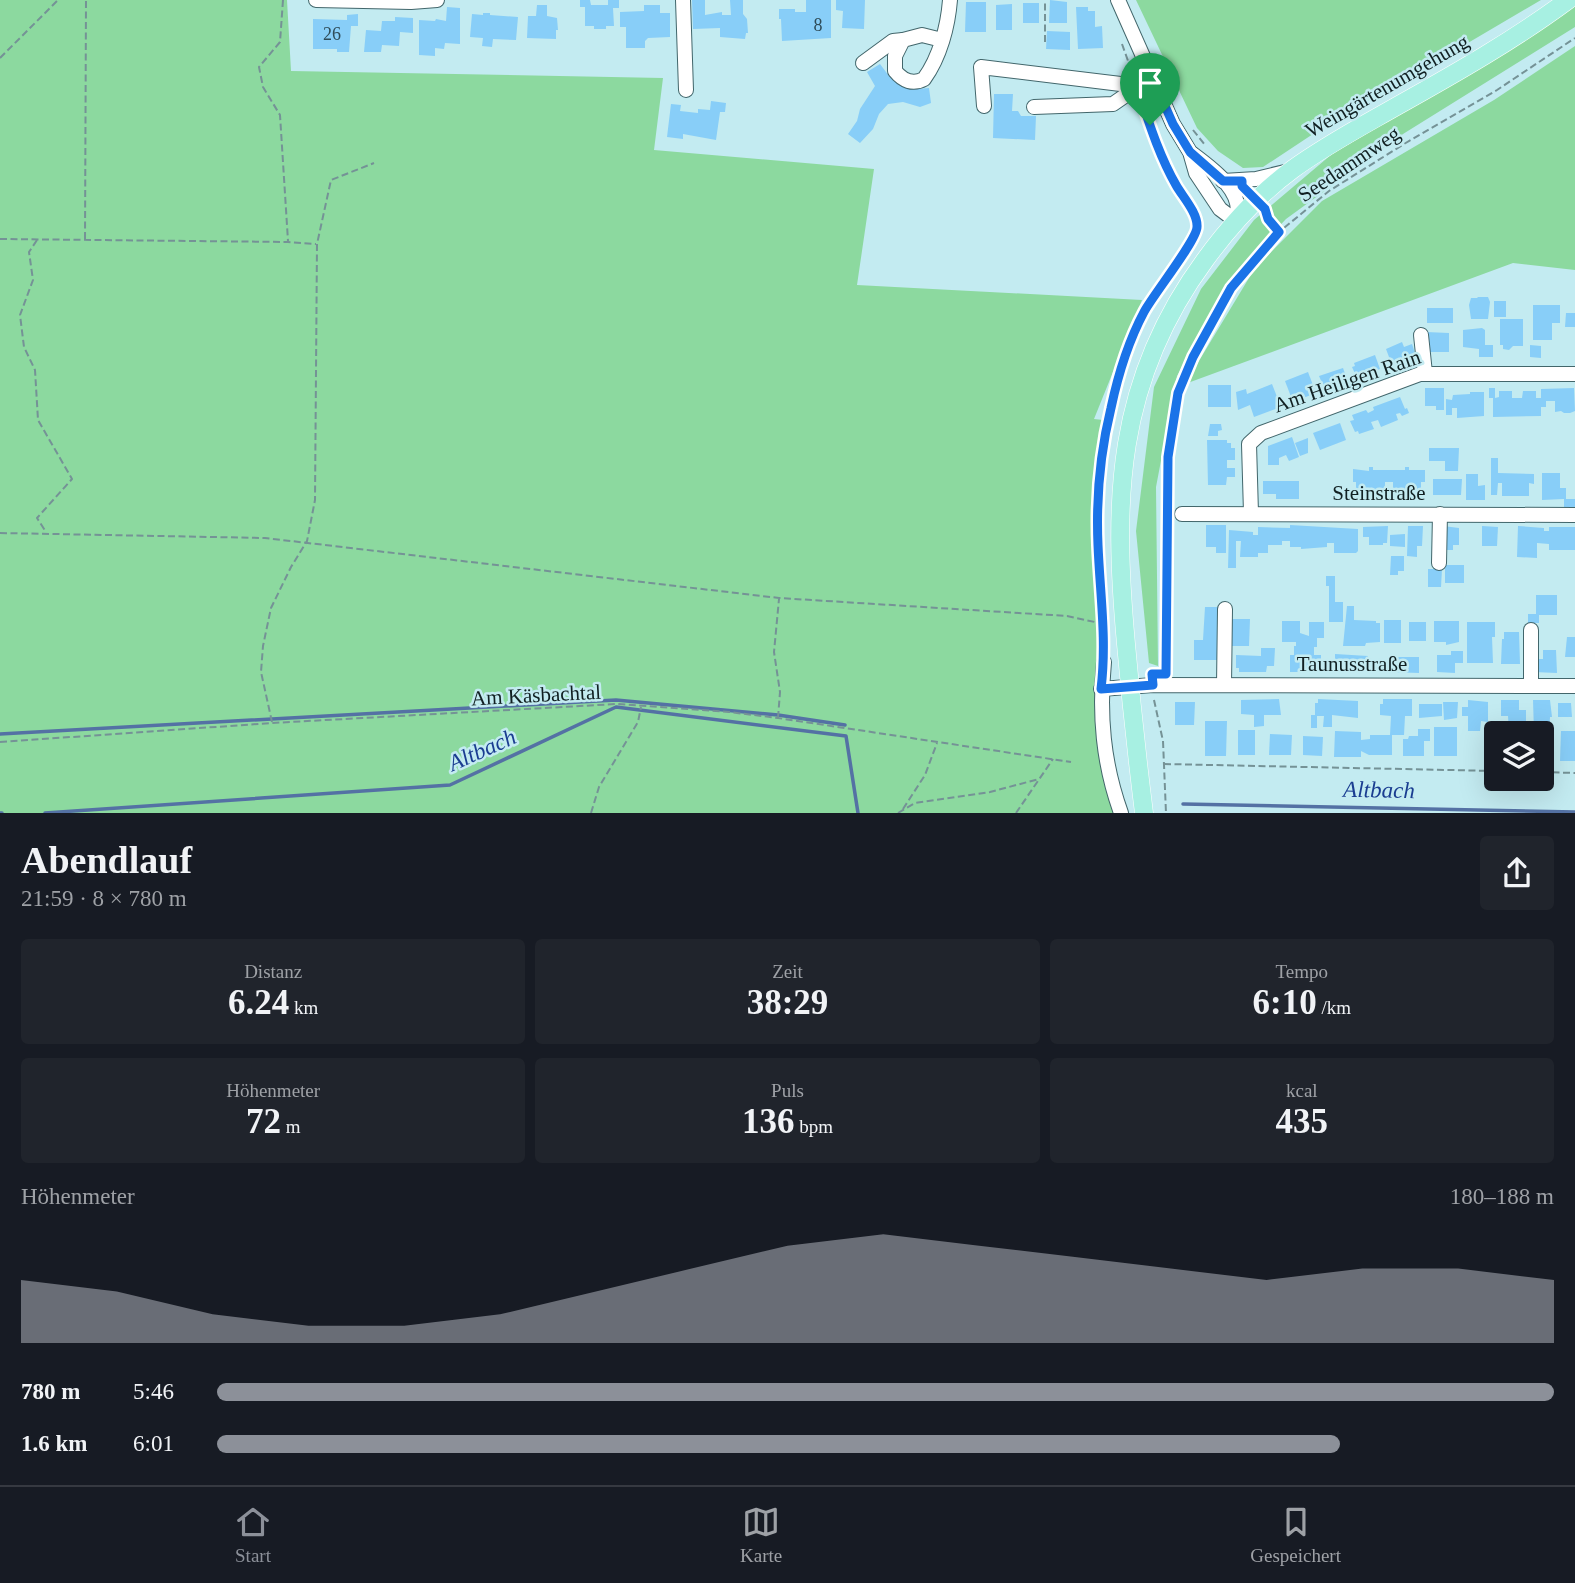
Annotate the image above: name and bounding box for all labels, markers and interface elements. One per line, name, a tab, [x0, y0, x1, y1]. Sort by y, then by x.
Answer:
house number: 8	[814, 15, 823, 35]
house number: 26	[323, 24, 341, 44]
street label: Weingärtenumgehung	[1301, 29, 1474, 143]
pin	[1120, 53, 1180, 125]
icon: arrive	[1131, 64, 1169, 102]
street label: Seedammweg	[1293, 121, 1405, 207]
street label: Am Heiligen Rain	[1270, 344, 1424, 417]
street label: Steinstraße	[1332, 481, 1426, 505]
street label: Taunusstraße	[1297, 652, 1407, 676]
street label: Am Käsbachtal	[470, 680, 602, 710]
map controls	[1484, 721, 1554, 791]
button: layers	[1484, 721, 1554, 791]
water label: Altbach	[442, 724, 520, 777]
water label: Altbach	[1341, 777, 1415, 803]
button: share	[1480, 836, 1554, 910]
text: Abendlauf	[21, 839, 192, 881]
text: 21:59 · 8 × 780 m	[21, 886, 187, 911]
text: Distanz	[244, 961, 302, 982]
text: Zeit	[772, 961, 803, 982]
text: Tempo	[1276, 961, 1328, 982]
text: 6.24	[228, 983, 289, 1022]
text: 38:29	[747, 983, 828, 1022]
text: 6:10	[1253, 983, 1317, 1022]
text: km	[289, 997, 318, 1018]
text: /km	[1317, 997, 1351, 1018]
text: Höhenmeter	[226, 1080, 320, 1101]
text: Puls	[771, 1080, 804, 1101]
text: kcal	[1286, 1080, 1318, 1101]
text: 72	[246, 1102, 281, 1141]
text: 136	[742, 1102, 794, 1141]
text: 435	[1276, 1102, 1328, 1141]
text: m	[281, 1116, 300, 1137]
text: bpm	[794, 1116, 833, 1137]
text: Höhenmeter	[21, 1184, 135, 1209]
text: 180–188 m	[1450, 1184, 1554, 1209]
text: 780 m	[21, 1379, 80, 1404]
text: 5:46	[133, 1379, 174, 1404]
text: 1.6 km	[21, 1431, 87, 1456]
text: 6:01	[133, 1431, 174, 1456]
tab: Start	[234, 1503, 272, 1567]
tab: Karte	[740, 1503, 782, 1567]
tab: Gespeichert	[1250, 1503, 1341, 1567]

